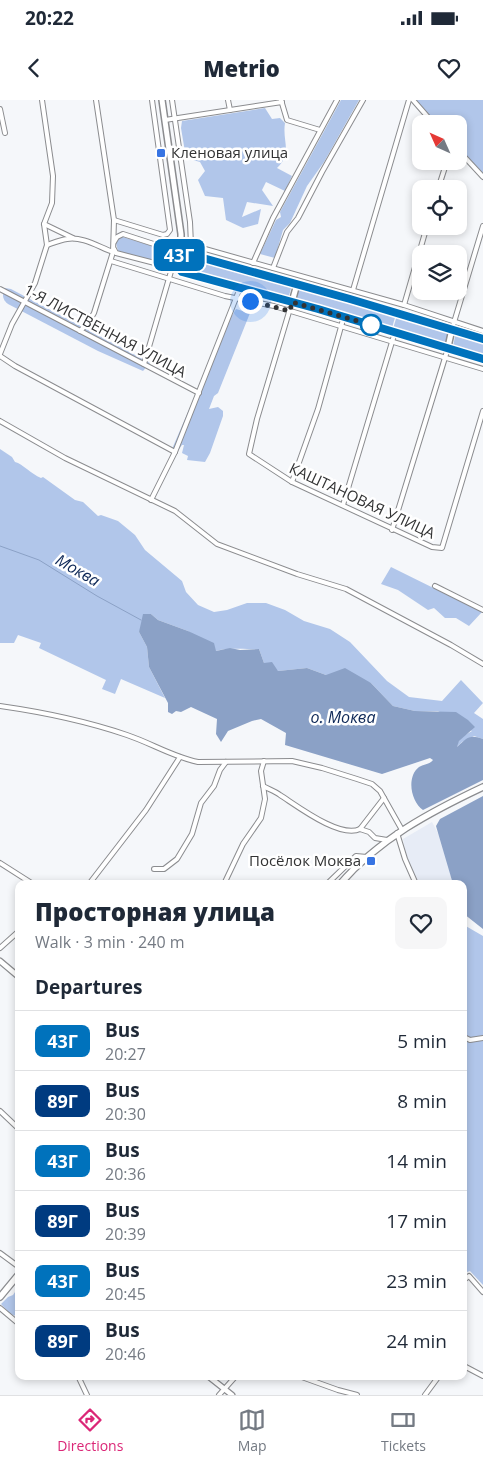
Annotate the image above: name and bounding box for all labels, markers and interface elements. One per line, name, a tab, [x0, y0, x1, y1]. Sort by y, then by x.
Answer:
text: 20:22	[25, 5, 74, 31]
text: Metrio	[203, 53, 280, 83]
icon: back	[20, 54, 48, 82]
icon: heart	[435, 54, 463, 82]
north arrow	[412, 115, 468, 170]
map controls	[412, 115, 467, 300]
place label: Кленовая улица	[171, 142, 288, 162]
marker: Кленовая улица	[155, 147, 167, 159]
button: locate	[412, 180, 467, 235]
line badge: 43Г	[150, 239, 208, 271]
text: 43Г	[164, 243, 194, 267]
button: layers	[412, 245, 467, 300]
street label: 1-Я ЛИСТВЕННАЯ УЛИЦА	[21, 279, 191, 382]
your location	[238, 289, 263, 314]
unlabelled marker	[360, 314, 382, 336]
street label: КАШТАНОВАЯ УЛИЦА	[286, 457, 439, 543]
water label: Моква	[52, 549, 104, 591]
water label: о. Моква	[311, 706, 375, 728]
place label: Посёлок Моква	[249, 850, 361, 870]
marker: Посёлок Моква	[365, 855, 377, 867]
text: Просторная улица	[35, 895, 275, 928]
button: heart	[395, 897, 447, 949]
text: Walk · 3 min · 240 m	[35, 931, 185, 953]
text: Departures	[35, 974, 142, 1000]
text: Bus	[105, 1017, 140, 1043]
text: 5 min	[397, 1028, 447, 1054]
text: 43Г	[47, 1029, 78, 1053]
text: 20:27	[105, 1043, 146, 1065]
text: Bus	[105, 1077, 140, 1103]
text: 8 min	[397, 1088, 447, 1114]
text: 89Г	[47, 1089, 78, 1113]
text: 20:30	[105, 1103, 146, 1125]
text: Bus	[105, 1137, 140, 1163]
text: 14 min	[386, 1148, 447, 1174]
text: 43Г	[47, 1149, 78, 1173]
text: 20:36	[105, 1163, 146, 1185]
text: Bus	[105, 1197, 140, 1223]
text: 17 min	[386, 1208, 447, 1234]
text: 89Г	[47, 1209, 78, 1233]
text: 20:39	[105, 1223, 146, 1245]
text: Bus	[105, 1257, 140, 1283]
text: 23 min	[386, 1268, 447, 1294]
text: 43Г	[47, 1269, 78, 1293]
text: 20:45	[105, 1283, 146, 1305]
text: Bus	[105, 1317, 140, 1343]
text: 24 min	[386, 1328, 447, 1354]
text: 89Г	[47, 1329, 78, 1353]
text: 20:46	[105, 1343, 146, 1365]
tab: Directions	[57, 1406, 123, 1455]
tab: Map	[238, 1406, 267, 1455]
tab: Tickets	[381, 1406, 426, 1455]

